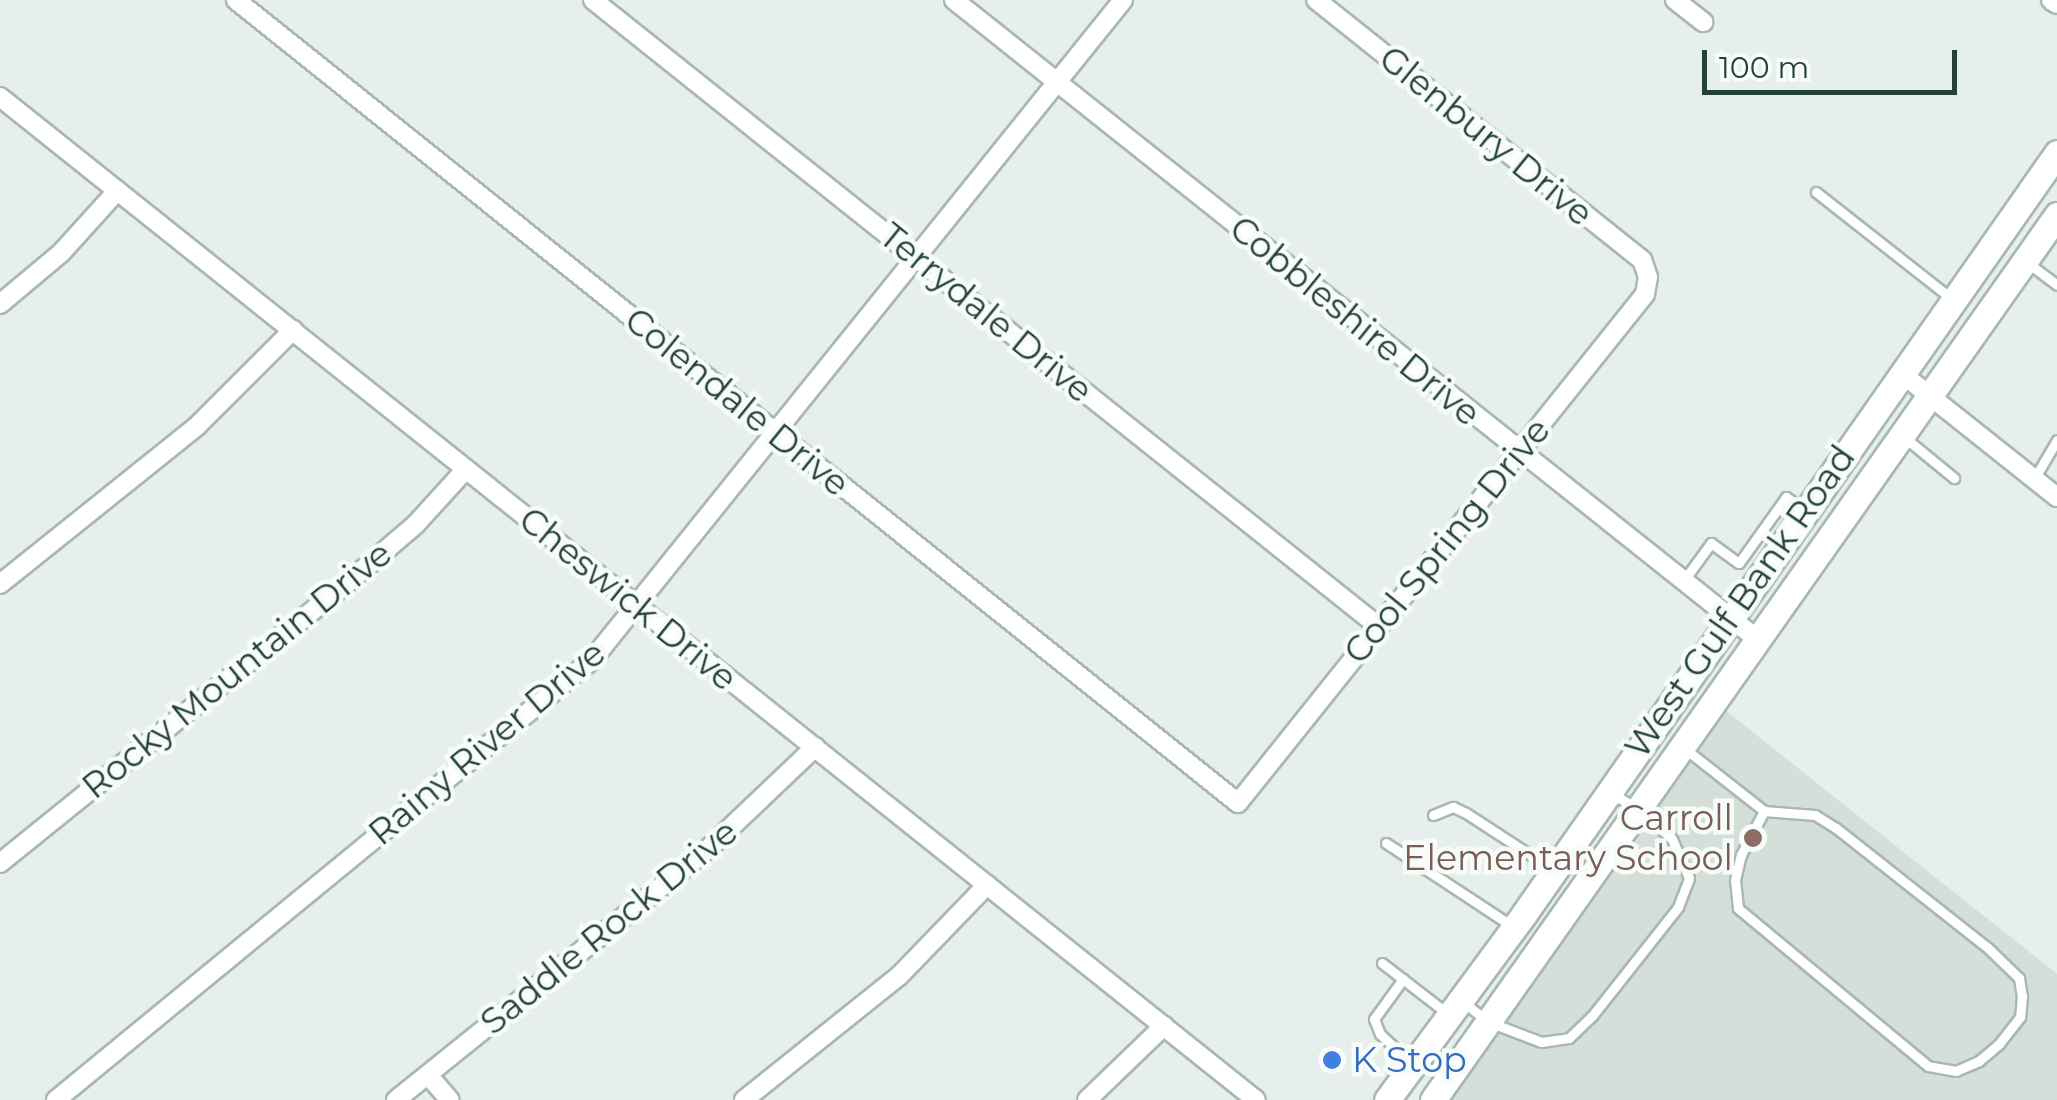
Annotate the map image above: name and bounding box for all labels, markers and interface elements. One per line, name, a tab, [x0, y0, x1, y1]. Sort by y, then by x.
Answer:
scale bar	[1707, 30, 1962, 92]
street label: Glenbury Drive	[1371, 37, 1601, 235]
text: 100 m	[1719, 49, 1809, 86]
street label: Cobbleshire Drive	[1221, 207, 1489, 435]
street label: Terrydale Drive	[871, 215, 1101, 411]
street label: Colendale Drive	[617, 299, 857, 505]
street label: Cool Spring Drive	[1335, 410, 1559, 672]
street label: West Gulf Bank Road	[1616, 438, 1864, 766]
street label: Cheswick Drive	[511, 498, 745, 700]
street label: Rocky Mountain Drive	[74, 532, 400, 808]
street label: Rainy River Drive	[360, 632, 614, 854]
place label: Carroll Elementary School	[1403, 797, 1733, 879]
street label: Saddle Rock Drive	[472, 811, 746, 1043]
marker: Carroll Elementary School	[1742, 827, 1764, 849]
place label: K Stop	[1352, 1039, 1467, 1081]
marker: K Stop	[1321, 1049, 1343, 1071]

